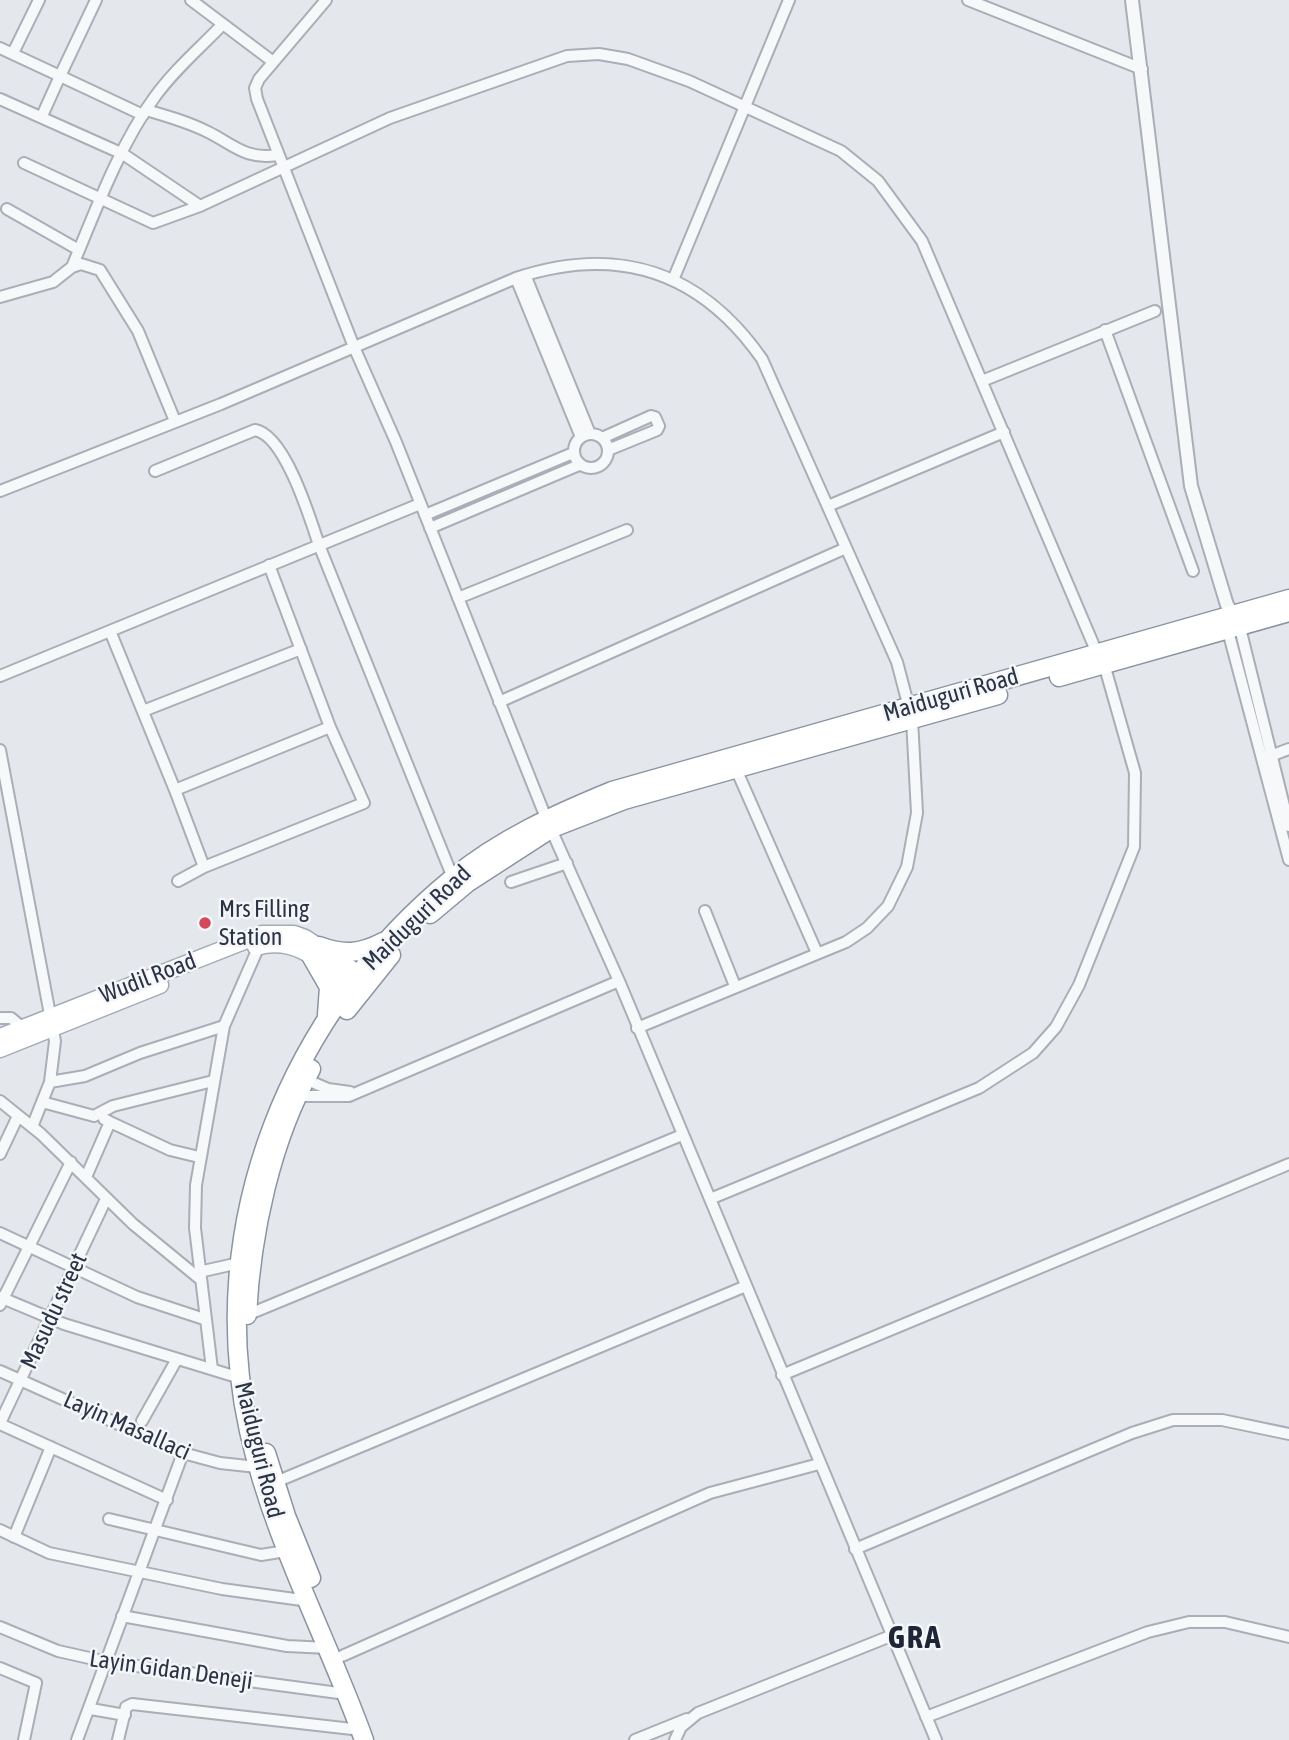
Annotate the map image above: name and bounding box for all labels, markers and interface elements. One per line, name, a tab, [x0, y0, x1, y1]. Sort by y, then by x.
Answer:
street label: Maiduguri Road	[880, 662, 1022, 728]
street label: Maiduguri Road	[357, 859, 477, 977]
place label: Mrs Filling Station	[219, 895, 309, 951]
marker: Mrs Filling Station	[197, 915, 213, 931]
street label: Wudil Road	[96, 946, 200, 1010]
street label: Masudu street	[15, 1248, 93, 1374]
street label: Maiduguri Road	[228, 1379, 290, 1521]
street label: Layin Masallaci	[59, 1385, 195, 1467]
district label: GRA	[888, 1619, 942, 1657]
street label: Layin Gidan Deneji	[88, 1644, 254, 1696]

